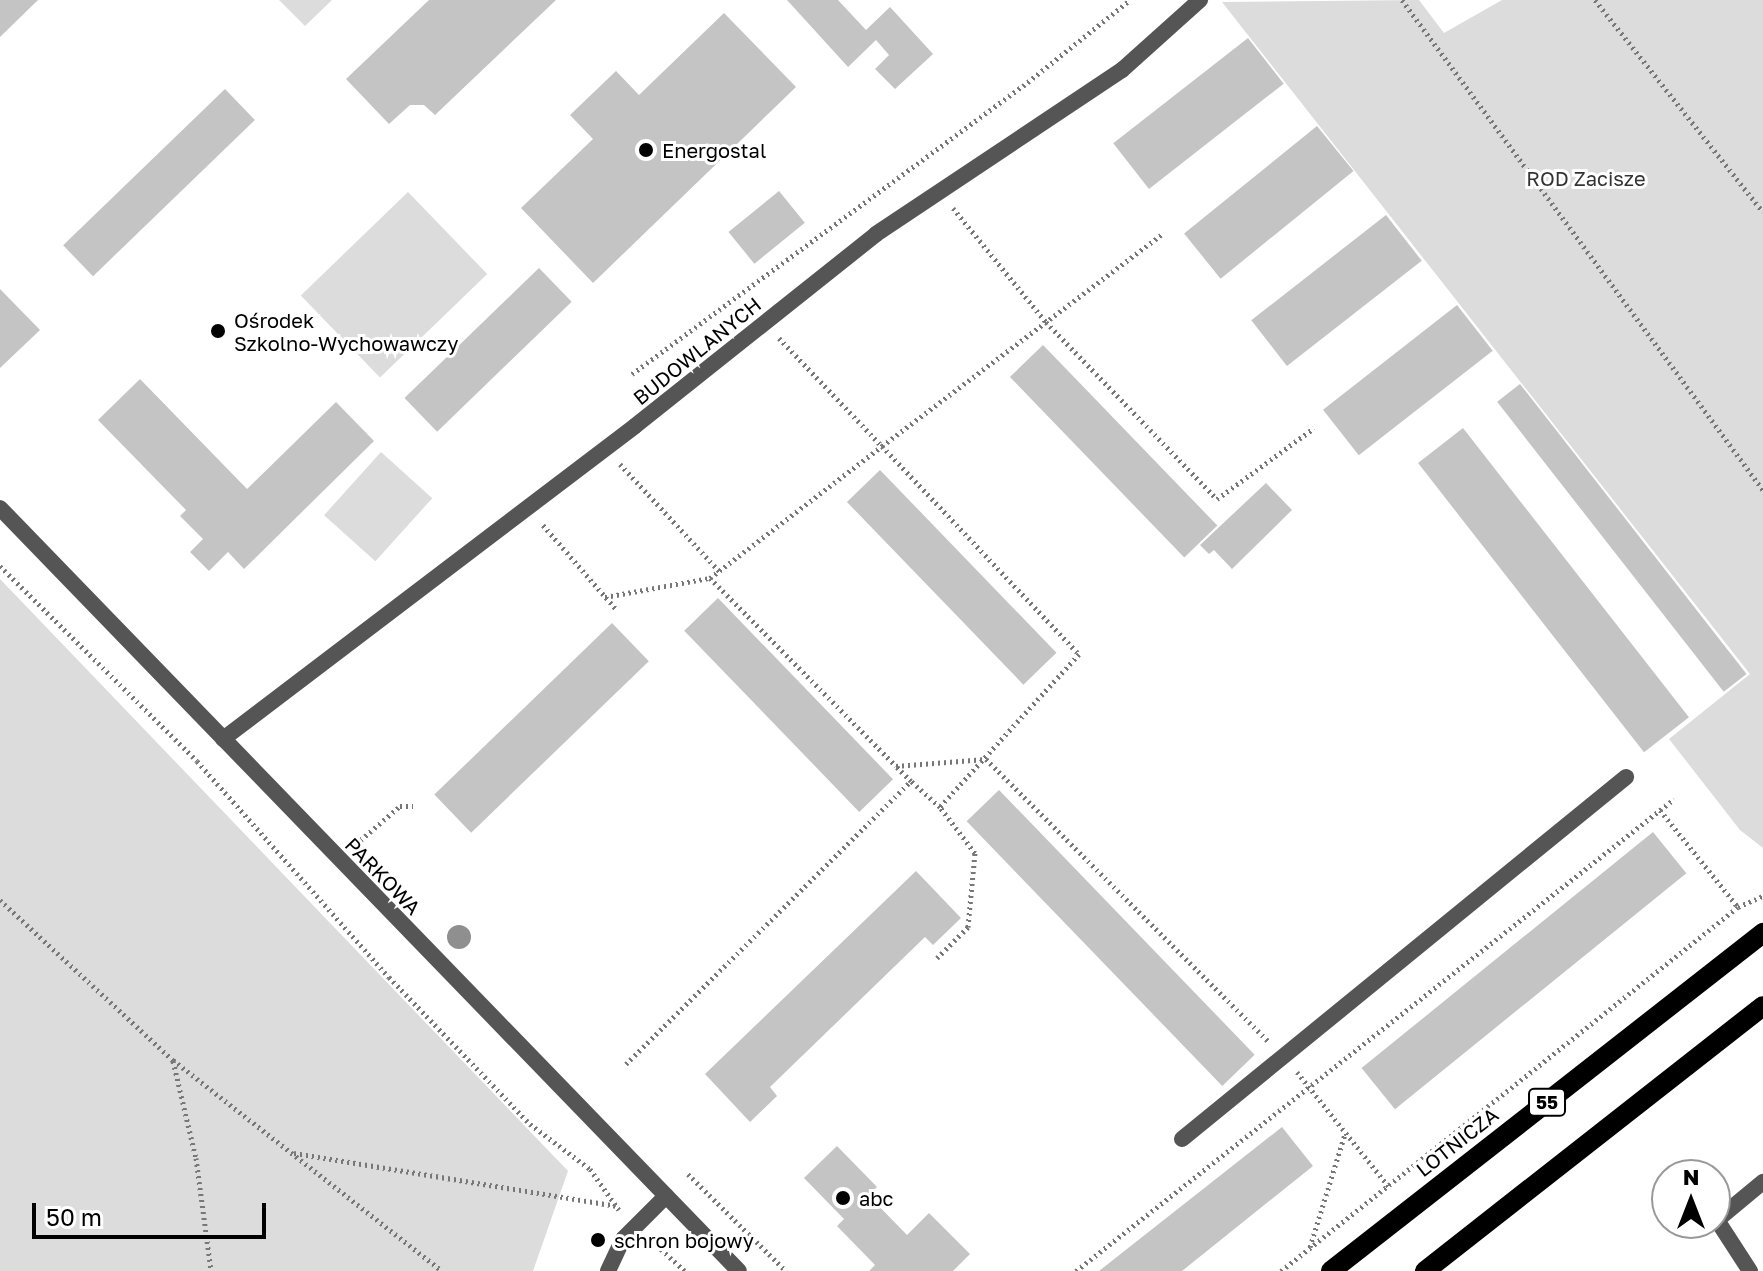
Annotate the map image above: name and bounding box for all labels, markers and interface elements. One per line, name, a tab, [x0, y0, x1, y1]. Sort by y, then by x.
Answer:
place label: Energostal	[662, 138, 766, 162]
marker: Energostal	[637, 141, 655, 159]
park label: ROD Zacisze	[1526, 166, 1646, 190]
street label: BUDOWLANYCH	[628, 292, 766, 410]
place label: Ośrodek Szkolno-Wychowawczy	[234, 308, 458, 355]
marker: Ośrodek Szkolno-Wychowawczy	[209, 322, 227, 340]
street label: PARKOWA	[340, 832, 426, 920]
road number: 55	[1527, 1088, 1567, 1116]
street label: LOTNICZA	[1411, 1102, 1503, 1182]
north arrow	[1651, 1159, 1731, 1239]
text: N	[1683, 1163, 1699, 1190]
place label: abc	[859, 1186, 893, 1210]
scale bar	[36, 1187, 270, 1237]
marker: abc	[834, 1189, 852, 1207]
text: 50 m	[46, 1202, 102, 1231]
place label: schron bojowy	[614, 1228, 754, 1252]
marker: schron bojowy	[589, 1231, 607, 1249]

